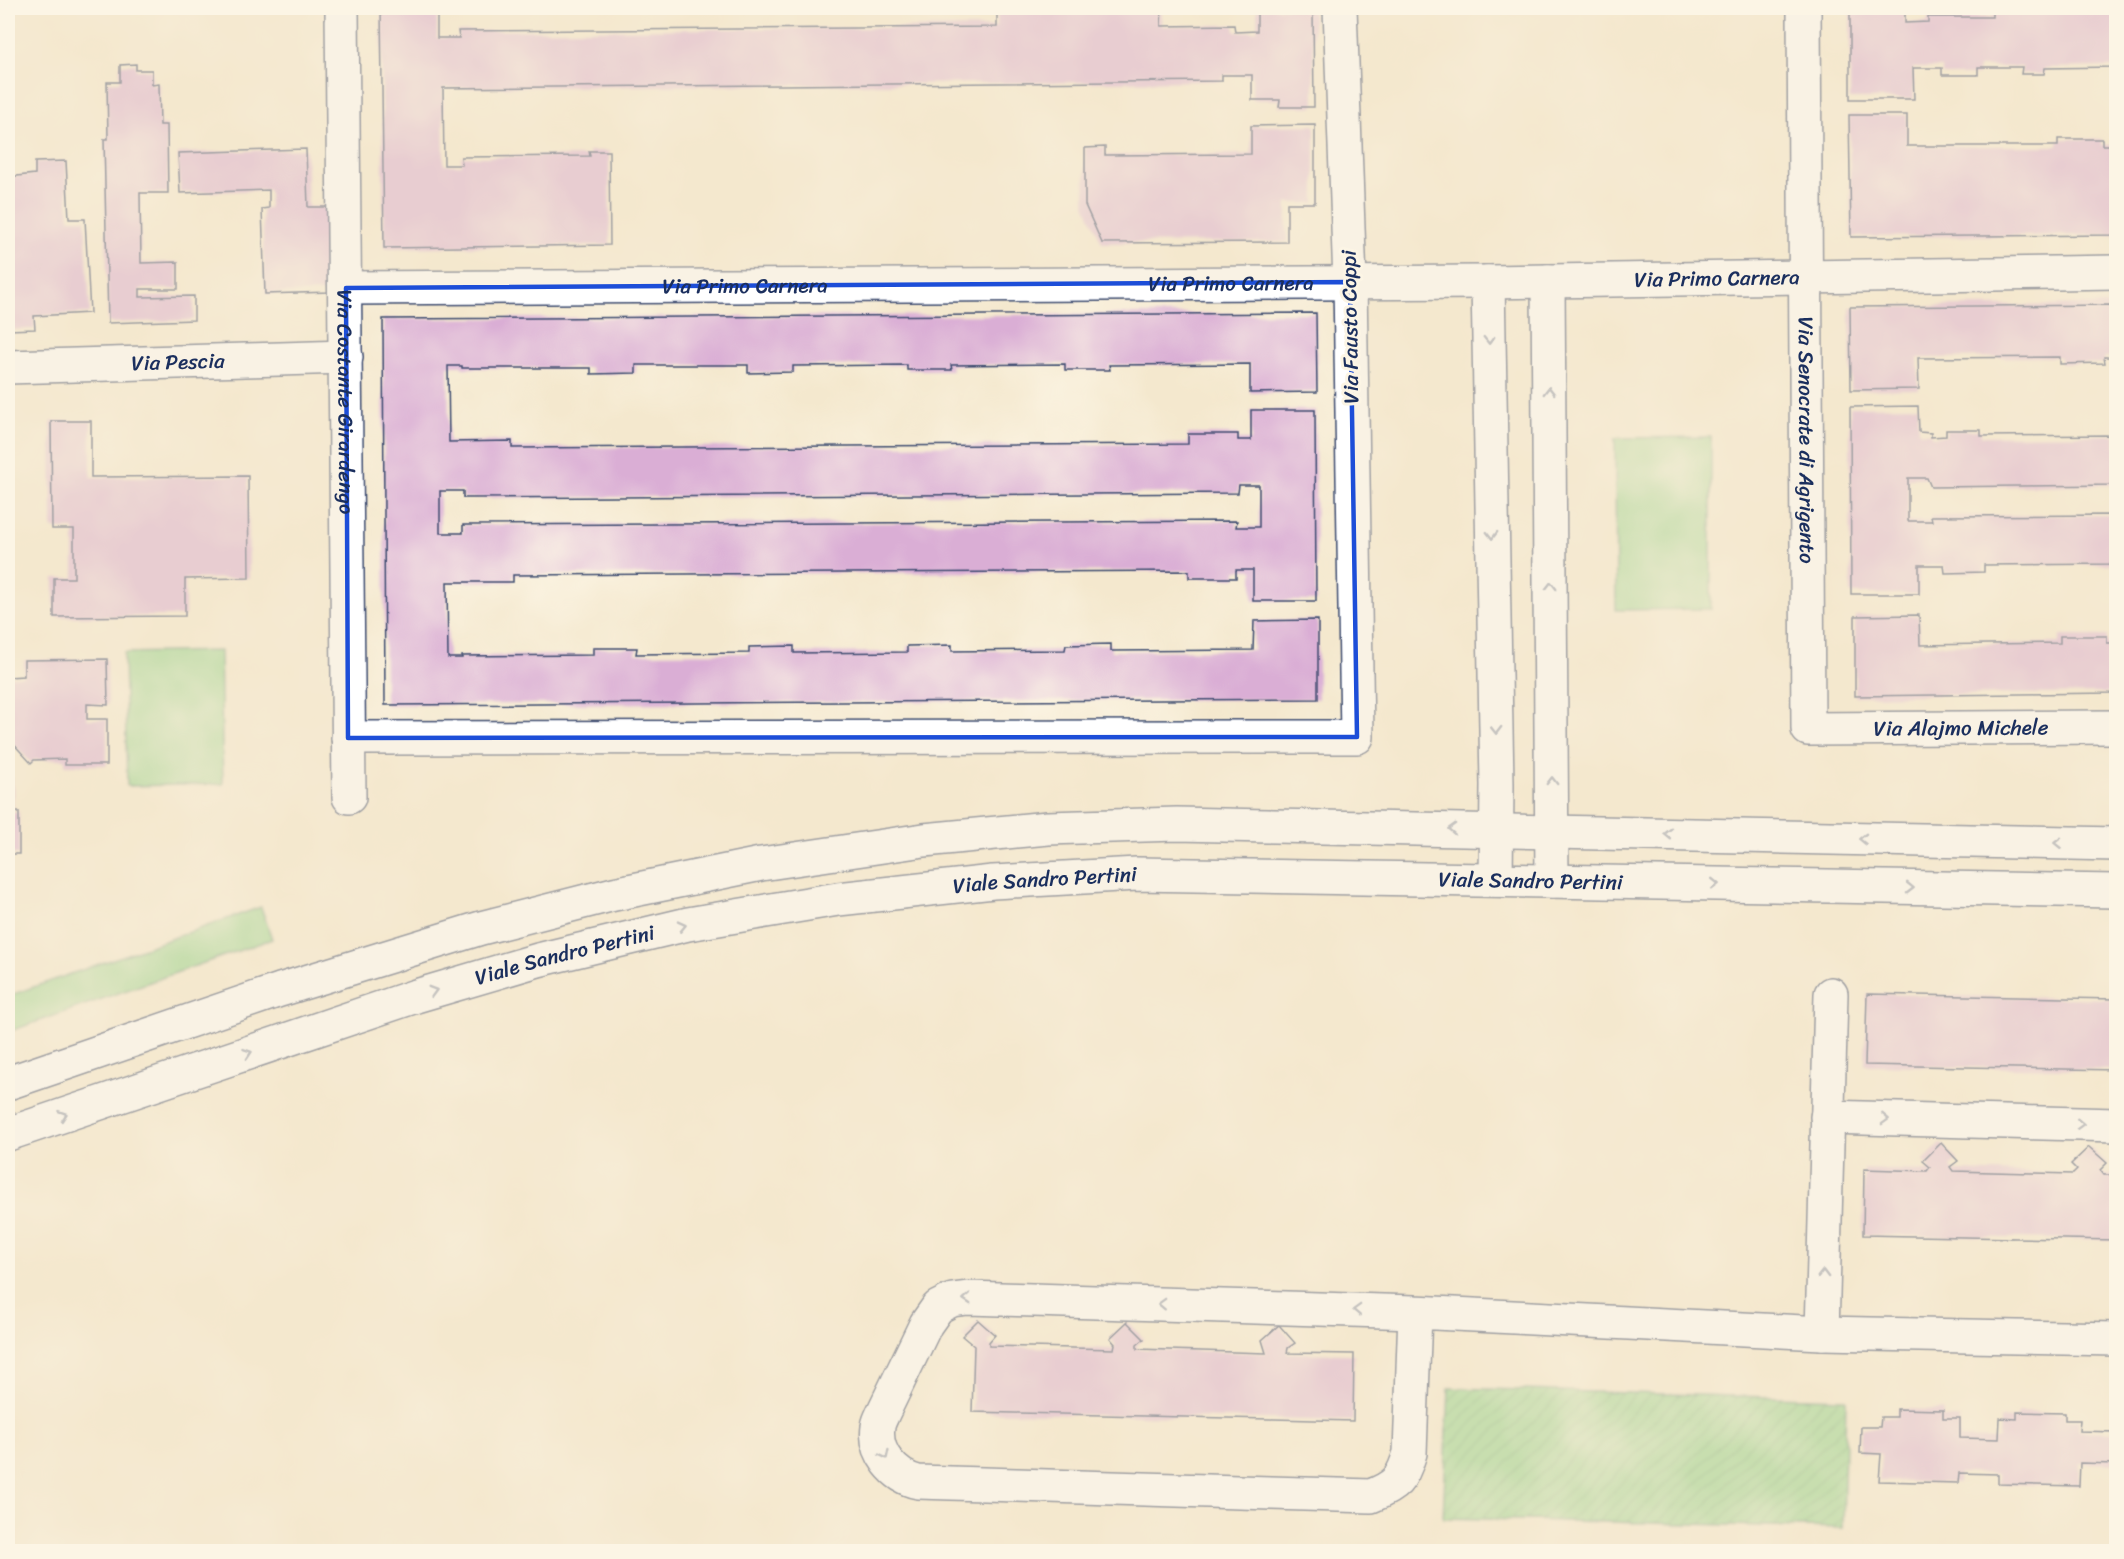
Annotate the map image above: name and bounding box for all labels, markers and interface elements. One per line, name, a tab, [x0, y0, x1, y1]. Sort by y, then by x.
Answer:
street label: Via Fausto Coppi	[1330, 249, 1370, 404]
street label: Via Primo Carnera	[1634, 258, 1801, 299]
street label: Via Primo Carnera	[1148, 264, 1314, 303]
street label: Via Primo Carnera	[662, 266, 828, 305]
street label: Via Costante Girardengo	[325, 289, 365, 515]
street label: Via Senocrate di Agrigento	[1787, 316, 1826, 564]
one-way arrow	[1483, 336, 1495, 345]
street label: Via Pescia	[131, 342, 226, 382]
one-way arrow	[1543, 386, 1555, 395]
one-way arrow	[1486, 531, 1498, 540]
one-way arrow	[1545, 581, 1557, 590]
street label: Via Alajmo Michele	[1873, 708, 2049, 748]
one-way arrow	[1489, 726, 1502, 735]
one-way arrow	[1546, 776, 1558, 785]
one-way arrow	[1448, 823, 1457, 836]
one-way arrow	[1664, 828, 1673, 841]
one-way arrow	[1859, 832, 1868, 845]
one-way arrow	[2054, 837, 2063, 849]
street label: Viale Sandro Pertini	[951, 855, 1139, 905]
street label: Viale Sandro Pertini	[1438, 860, 1624, 901]
one-way arrow	[1711, 878, 1720, 890]
one-way arrow	[1906, 881, 1915, 894]
street label: Viale Sandro Pertini	[470, 913, 660, 997]
one-way arrow	[677, 920, 687, 933]
one-way arrow	[427, 986, 438, 998]
one-way arrow	[242, 1048, 253, 1060]
one-way arrow	[57, 1110, 68, 1123]
one-way arrow	[1881, 1112, 1890, 1125]
one-way arrow	[2075, 1118, 2084, 1130]
one-way arrow	[1817, 1270, 1829, 1279]
one-way arrow	[963, 1292, 972, 1305]
one-way arrow	[1158, 1298, 1167, 1311]
one-way arrow	[1352, 1304, 1361, 1317]
one-way arrow	[877, 1449, 889, 1460]

